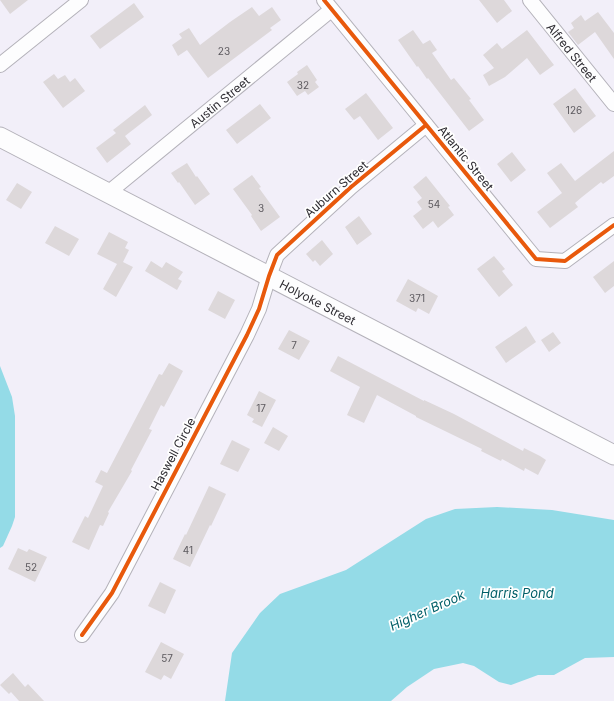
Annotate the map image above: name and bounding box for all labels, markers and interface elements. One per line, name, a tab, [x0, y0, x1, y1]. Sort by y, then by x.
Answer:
street label: Alfred Street	[544, 20, 600, 85]
house number: 23	[218, 45, 230, 57]
street label: Austin Street	[186, 73, 252, 131]
house number: 32	[297, 79, 309, 91]
house number: 126	[566, 104, 582, 116]
street label: Atlantic Street	[435, 122, 497, 194]
street label: Auburn Street	[301, 157, 371, 221]
house number: 54	[428, 198, 440, 210]
house number: 3	[258, 202, 264, 214]
street label: Holyoke Street	[277, 276, 358, 328]
house number: 371	[409, 292, 425, 304]
house number: 7	[291, 339, 297, 351]
house number: 17	[256, 402, 266, 414]
street label: Haswell Circle	[147, 415, 199, 493]
house number: 41	[183, 544, 193, 556]
house number: 52	[25, 561, 37, 573]
water label: Harris Pond	[480, 585, 554, 601]
water label: Higher Brook	[387, 586, 468, 634]
house number: 57	[161, 652, 173, 664]

